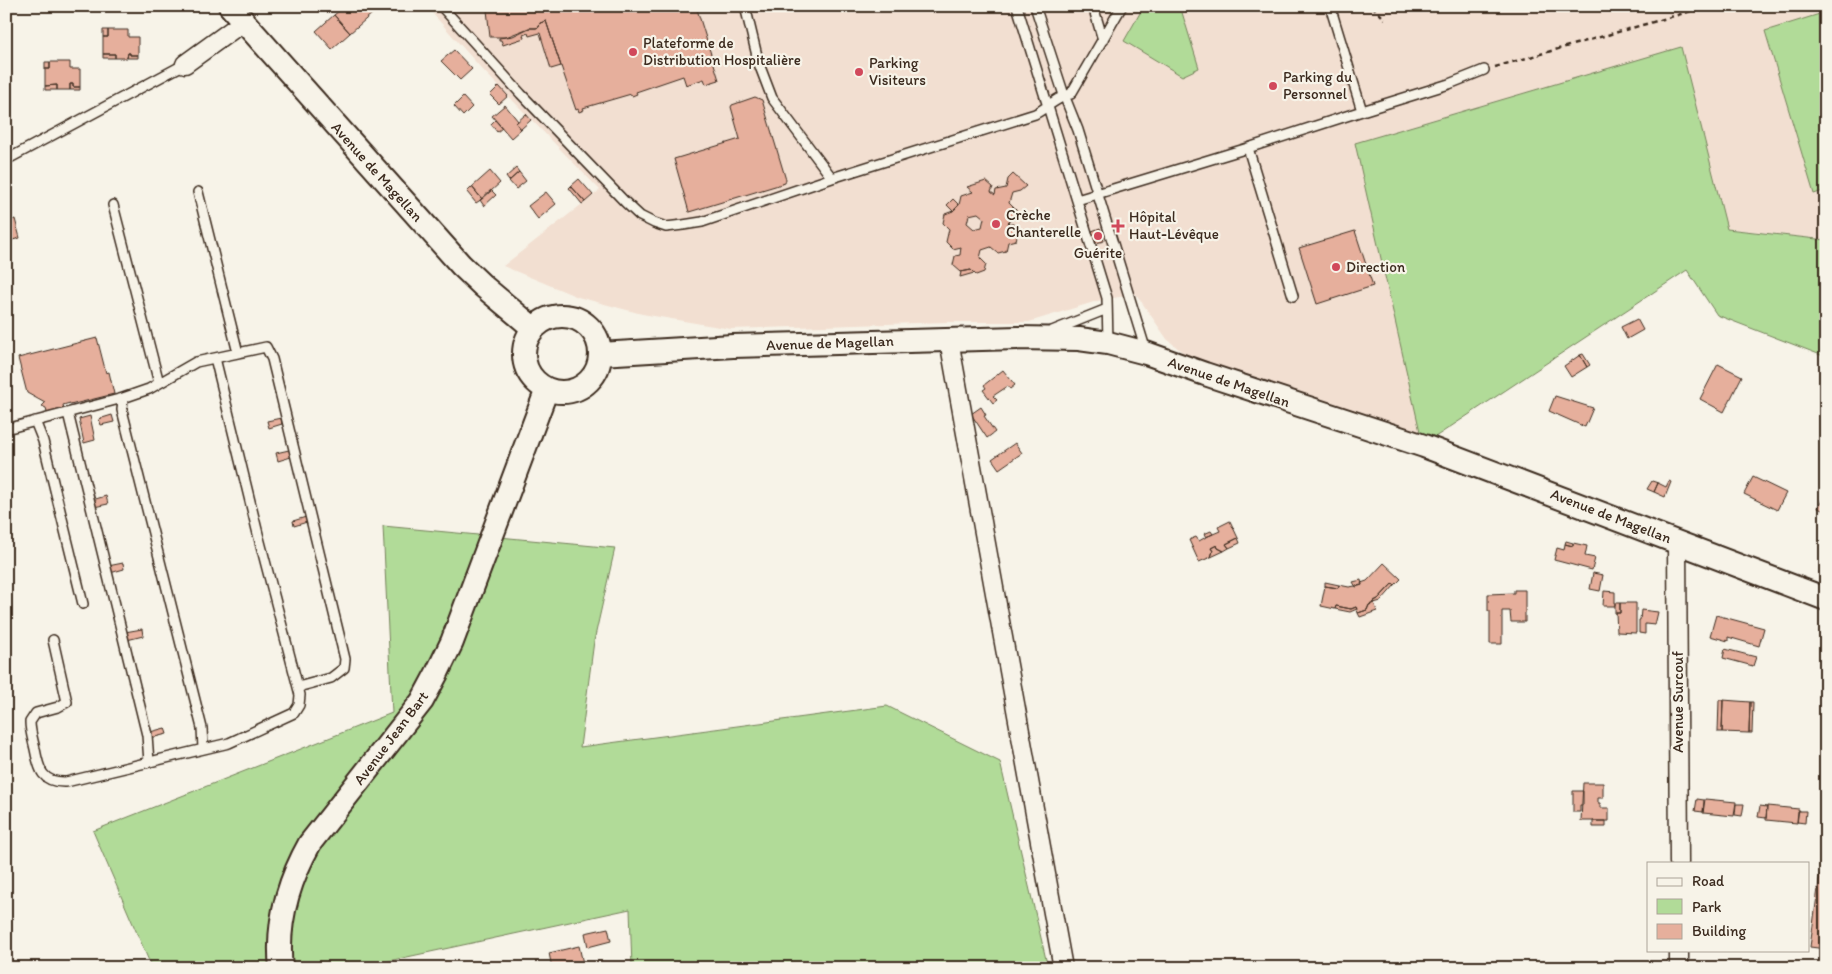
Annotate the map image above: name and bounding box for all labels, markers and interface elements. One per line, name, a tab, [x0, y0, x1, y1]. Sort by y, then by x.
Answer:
place label: Plateforme de Distribution Hospitalière	[643, 34, 801, 69]
marker: Plateforme de Distribution Hospitalière	[627, 46, 639, 58]
place label: Parking Visiteurs	[869, 54, 926, 89]
marker: Parking Visiteurs	[853, 66, 865, 78]
place label: Parking du Personnel	[1283, 68, 1353, 103]
marker: Parking du Personnel	[1267, 80, 1279, 92]
street label: Avenue de Magellan	[328, 118, 427, 226]
place label: Crèche Chanterelle	[1006, 206, 1081, 241]
place label: Hôpital Haut-Lévêque	[1129, 208, 1219, 243]
marker: Crèche Chanterelle	[990, 218, 1002, 230]
marker: Hôpital Haut-Lévêque	[1111, 219, 1125, 233]
marker: Guérite	[1092, 230, 1104, 242]
place label: Guérite	[1074, 244, 1122, 262]
place label: Direction	[1346, 258, 1406, 276]
marker: Direction	[1330, 261, 1342, 273]
street label: Avenue de Magellan	[766, 332, 895, 354]
street label: Avenue de Magellan	[1166, 353, 1293, 411]
street label: Avenue de Magellan	[1548, 485, 1674, 547]
street label: Avenue Surcouf	[1669, 651, 1687, 753]
street label: Avenue Jean Bart	[350, 687, 432, 788]
legend	[1647, 862, 1810, 952]
text: Road	[1692, 872, 1725, 890]
text: Park	[1692, 898, 1722, 916]
text: Building	[1692, 922, 1746, 940]

